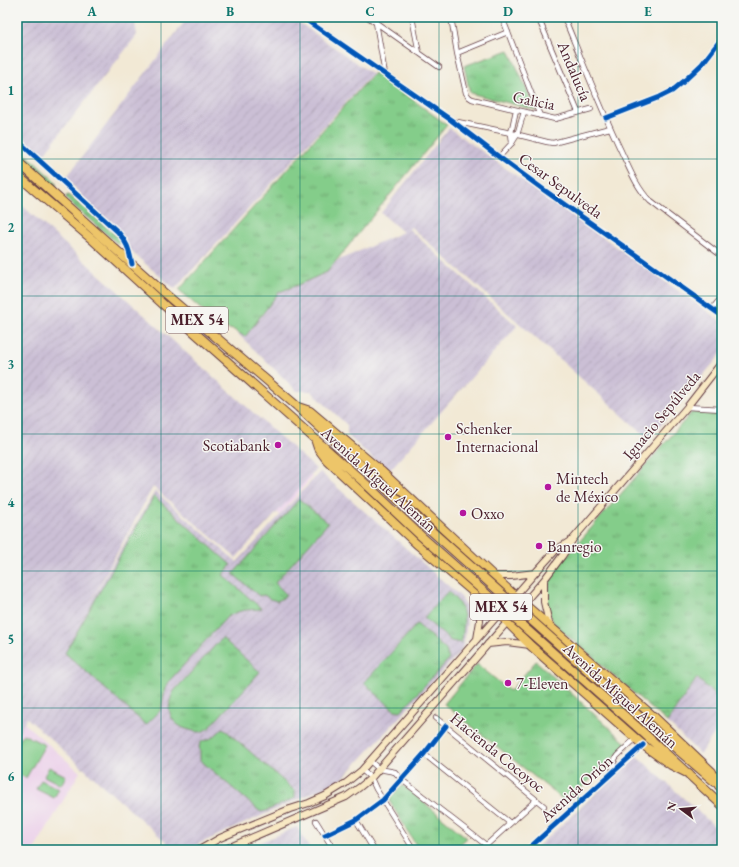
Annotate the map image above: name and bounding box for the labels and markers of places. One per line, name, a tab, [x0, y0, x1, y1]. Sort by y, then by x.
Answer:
place label: Schenker Internacional	[456, 418, 539, 457]
marker: Schenker Internacional	[443, 432, 453, 442]
place label: Scotiabank	[203, 435, 270, 456]
marker: Scotiabank	[273, 440, 283, 450]
place label: Mintech de México	[556, 468, 619, 507]
marker: Mintech de México	[543, 482, 553, 492]
place label: Oxxo	[471, 503, 505, 524]
marker: Oxxo	[458, 508, 468, 518]
place label: Banregio	[547, 536, 602, 557]
marker: Banregio	[534, 541, 544, 551]
place label: 7-Eleven	[516, 673, 569, 694]
marker: 7-Eleven	[503, 678, 513, 688]

